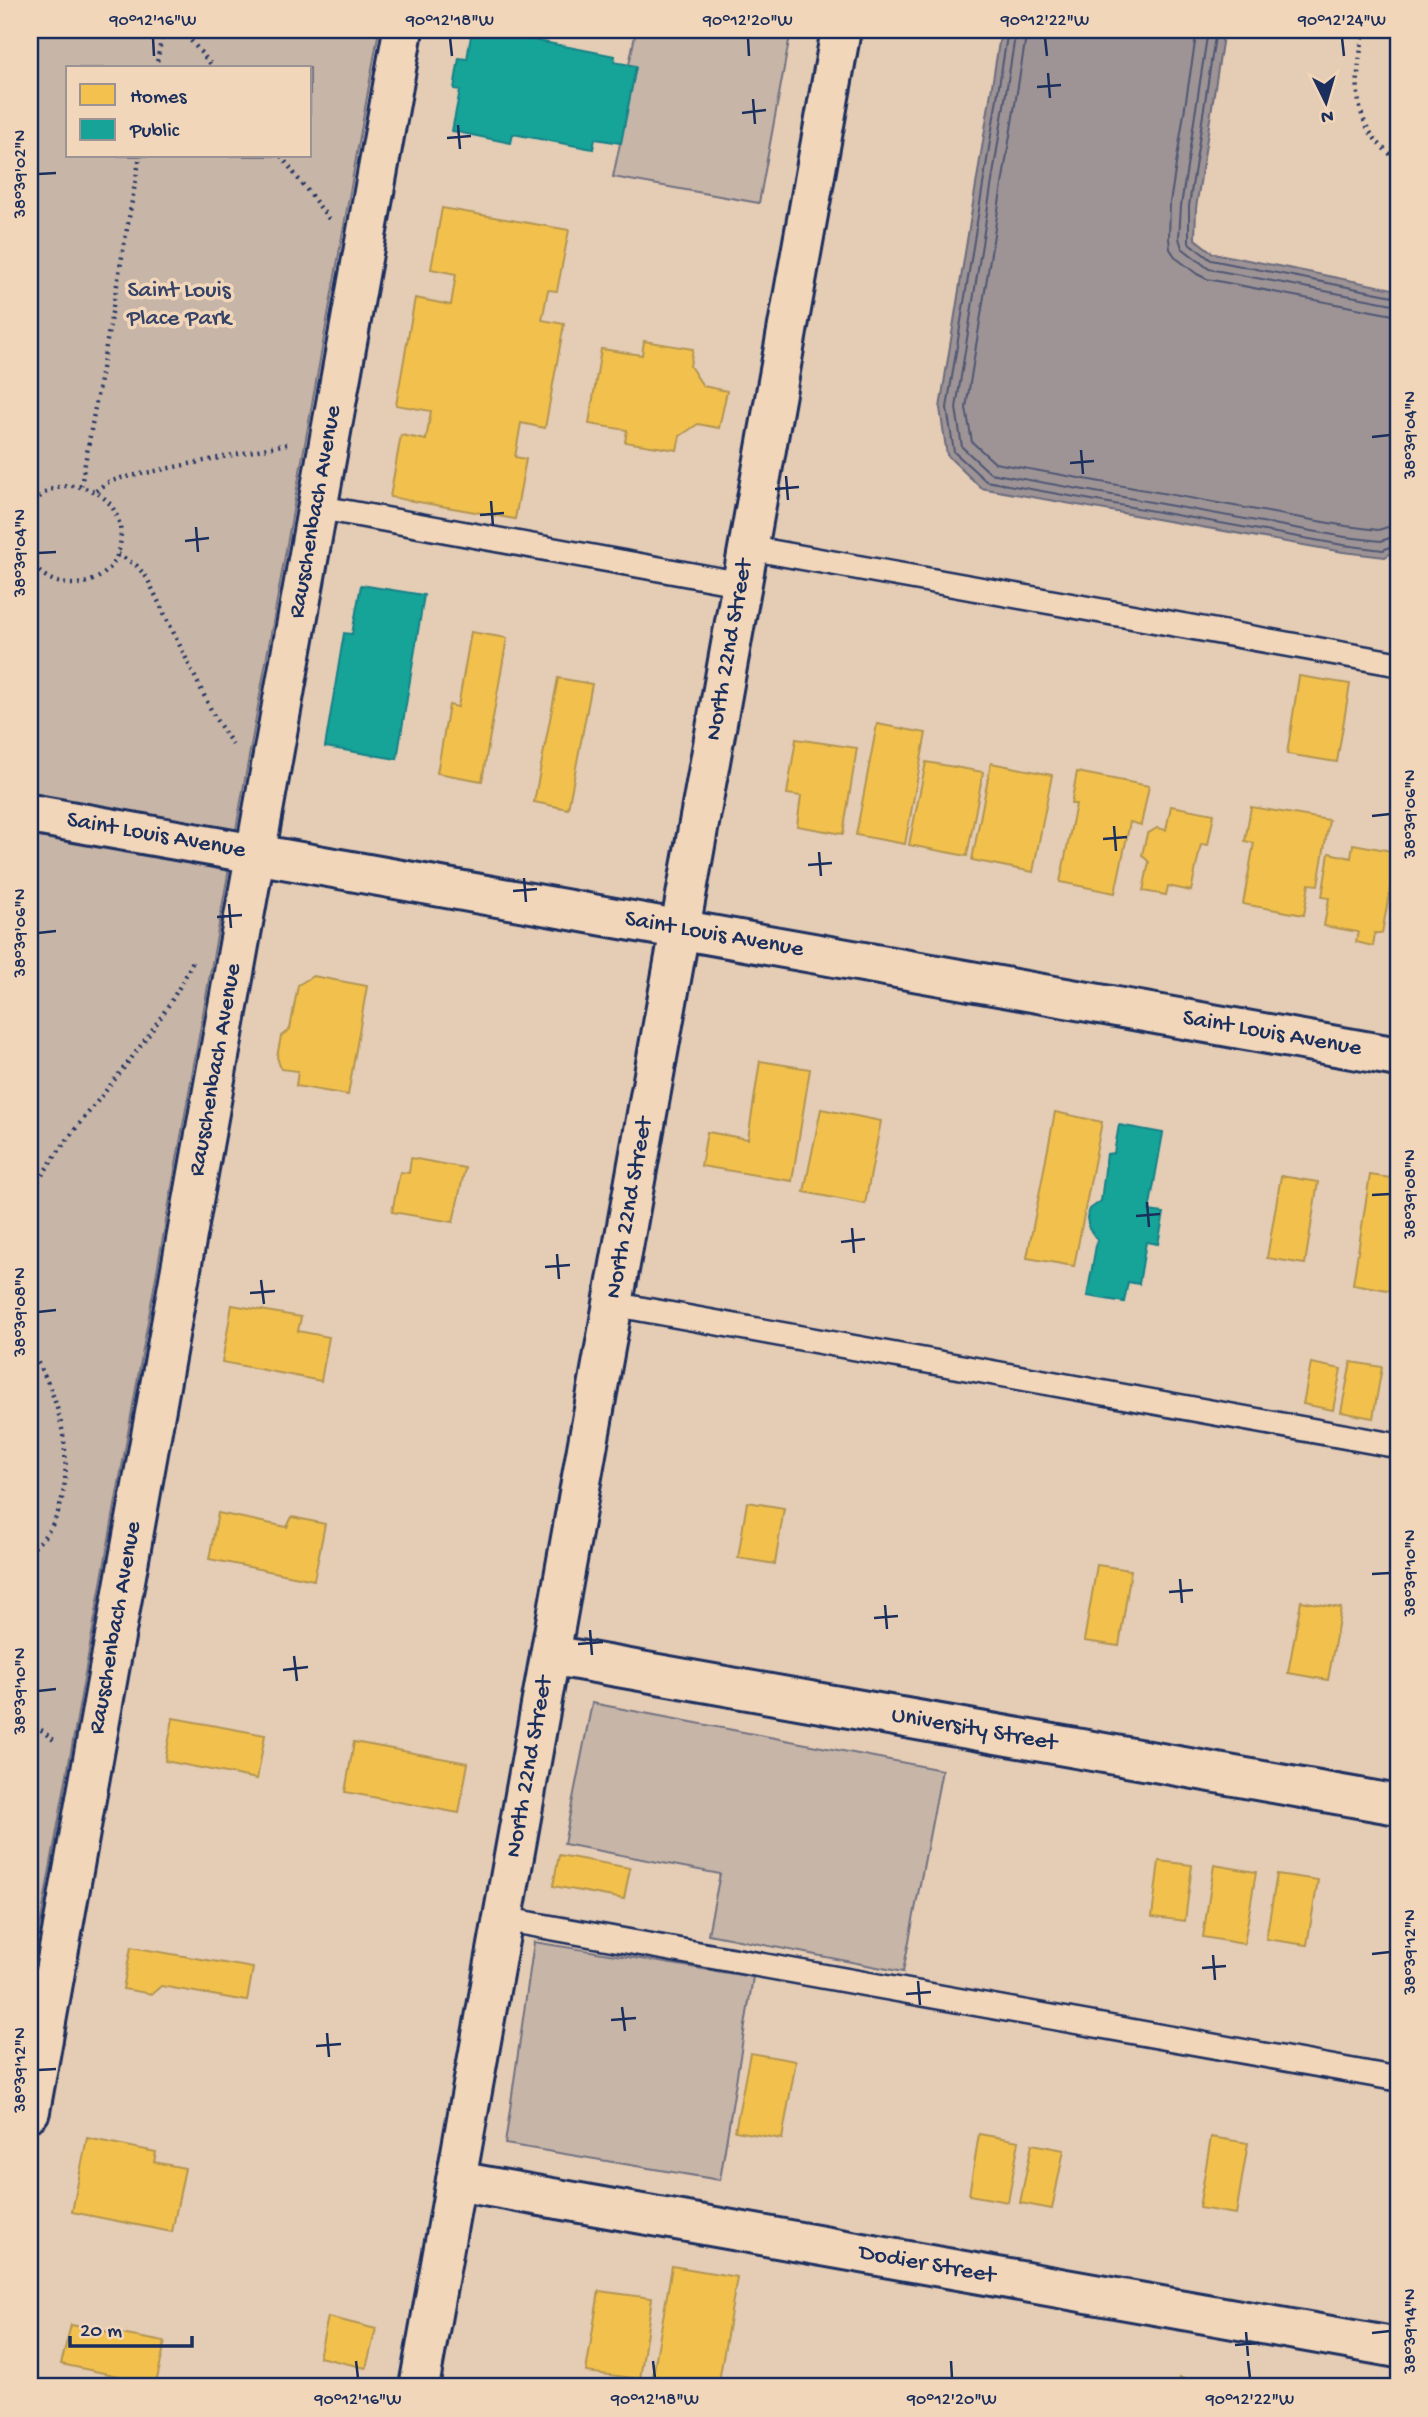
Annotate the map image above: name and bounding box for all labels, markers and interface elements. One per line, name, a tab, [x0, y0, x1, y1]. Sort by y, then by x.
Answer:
text: 90°12'16"W	[108, 11, 197, 32]
text: 90°12'18"W	[405, 11, 494, 32]
text: 90°12'20"W	[702, 11, 793, 32]
text: 90°12'22"W	[1000, 11, 1089, 32]
text: 90°12'24"W	[1297, 11, 1386, 32]
legend	[66, 66, 312, 158]
north arrow	[1292, 66, 1362, 136]
text: Homes	[130, 86, 188, 111]
text: N	[1320, 103, 1334, 127]
text: Public	[129, 120, 180, 145]
text: 38°39'02"N	[11, 130, 32, 219]
park label: Saint Louis Place Park	[126, 277, 233, 334]
text: 38°39'04"N	[1401, 391, 1422, 480]
street label: Rauschenbach Avenue	[283, 403, 349, 621]
text: 38°39'04"N	[11, 509, 32, 598]
street label: North 22nd Street	[700, 555, 761, 743]
text: 38°39'06"N	[1401, 770, 1422, 859]
street label: Saint Louis Avenue	[64, 806, 248, 866]
text: 38°39'06"N	[11, 889, 32, 978]
street label: Saint Louis Avenue	[622, 905, 806, 965]
street label: Rauschenbach Avenue	[183, 961, 249, 1179]
street label: Saint Louis Avenue	[1180, 1004, 1364, 1064]
street label: North 22nd Street	[600, 1113, 661, 1301]
text: 38°39'08"N	[1401, 1149, 1422, 1240]
text: 38°39'08"N	[11, 1267, 32, 1358]
street label: Rauschenbach Avenue	[83, 1519, 149, 1737]
text: 38°39'10"N	[1401, 1530, 1422, 1617]
text: 38°39'10"N	[11, 1648, 32, 1735]
street label: North 22nd Street	[500, 1672, 561, 1860]
street label: University Street	[889, 1701, 1061, 1759]
text: 38°39'12"N	[1401, 1909, 1422, 1996]
text: 38°39'12"N	[11, 2027, 32, 2114]
street label: Dodier Street	[855, 2238, 1000, 2292]
text: 38°39'14"N	[1401, 2288, 1422, 2375]
scale bar	[70, 2305, 192, 2349]
text: 20 m	[80, 2320, 122, 2345]
text: 90°12'16"W	[313, 2390, 402, 2411]
text: 90°12'18"W	[610, 2390, 699, 2411]
text: 90°12'20"W	[906, 2390, 997, 2411]
text: 90°12'22"W	[1205, 2390, 1294, 2411]

